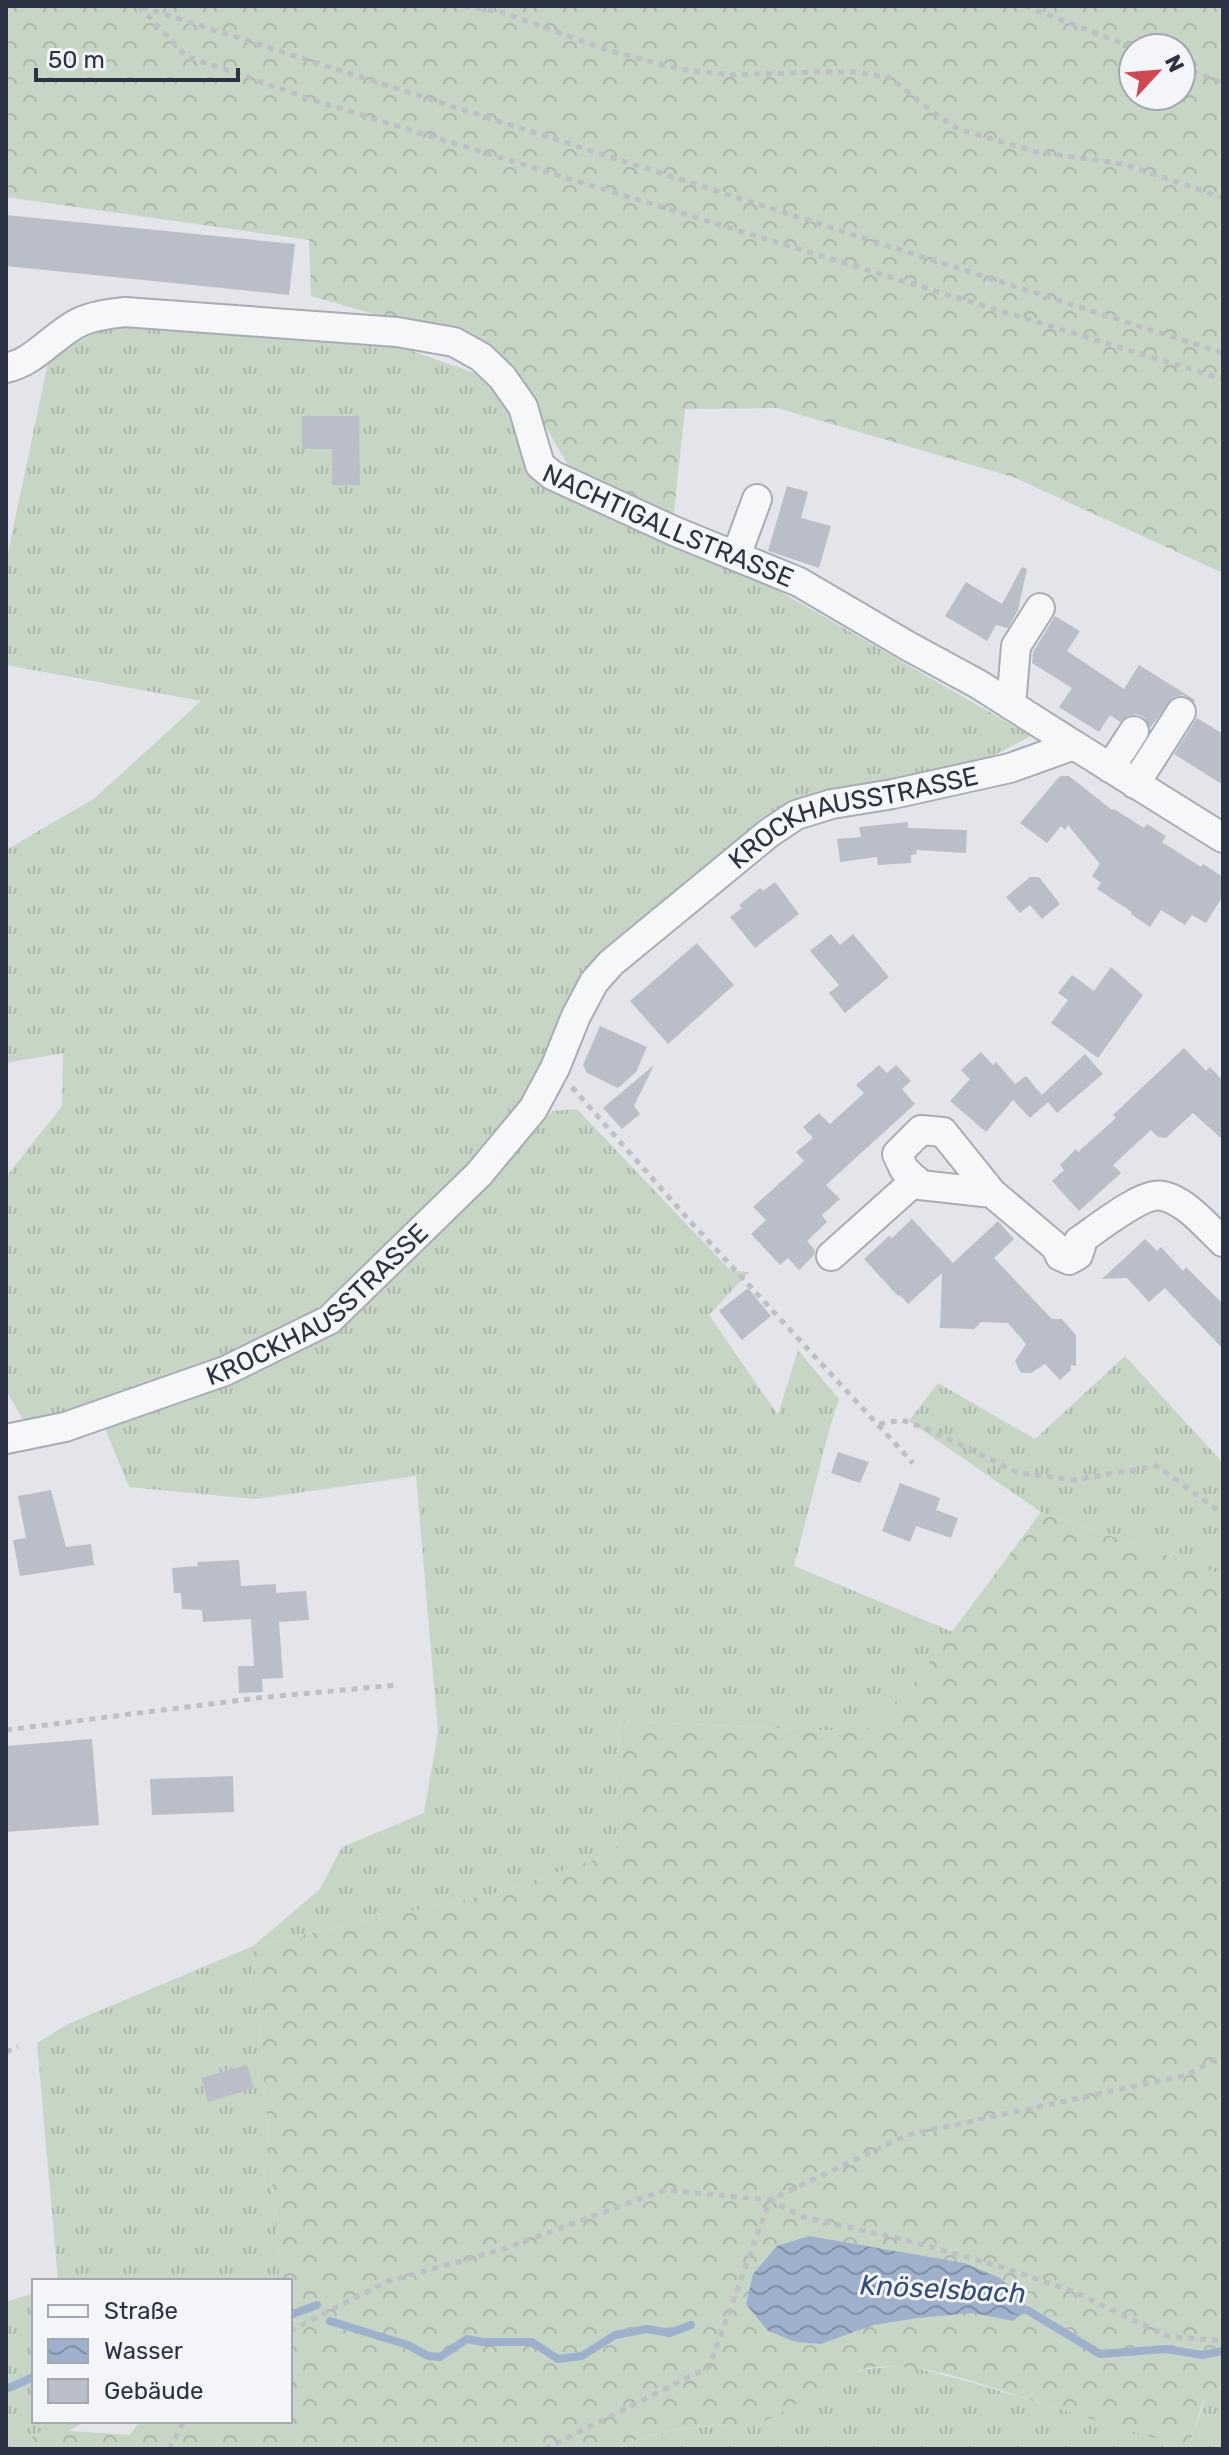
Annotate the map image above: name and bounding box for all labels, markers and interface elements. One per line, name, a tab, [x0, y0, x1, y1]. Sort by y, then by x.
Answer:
scale bar	[36, 32, 238, 82]
north arrow	[1117, 32, 1197, 112]
text: 50 m	[48, 46, 105, 74]
text: N	[1159, 50, 1190, 76]
street label: NACHTIGALLSTRASSE	[538, 457, 798, 594]
street label: KROCKHAUSSTRASSE	[722, 760, 981, 875]
street label: KROCKHAUSSTRASSE	[202, 1217, 434, 1392]
water label: Knöselsbach	[859, 2268, 1027, 2310]
legend	[32, 2279, 292, 2423]
text: Straße	[104, 2297, 178, 2325]
text: Wasser	[104, 2337, 183, 2365]
text: Gebäude	[104, 2377, 203, 2405]

